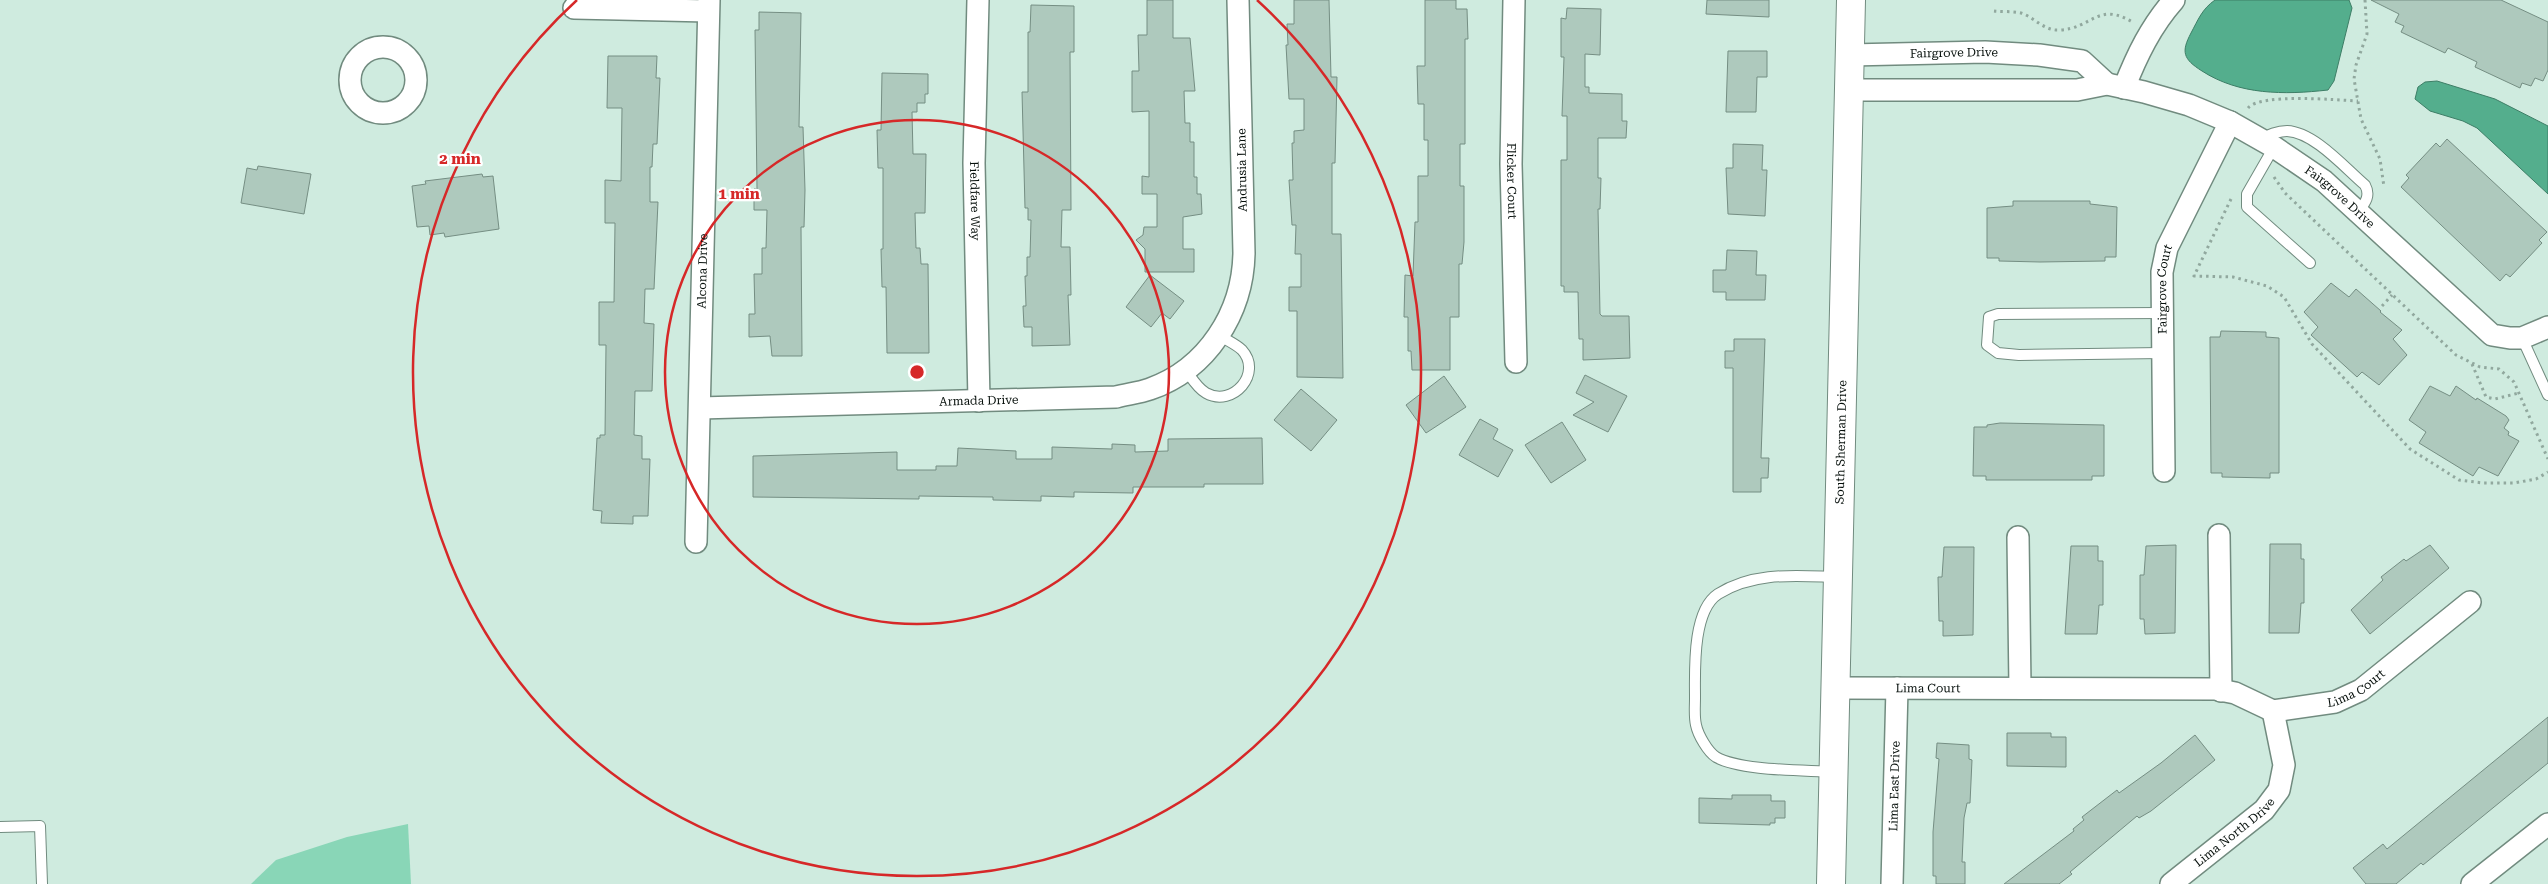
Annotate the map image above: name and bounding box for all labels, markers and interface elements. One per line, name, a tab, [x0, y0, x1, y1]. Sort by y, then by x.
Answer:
street label: Fairgrove Drive	[1910, 45, 1999, 61]
street label: Andrusia Lane	[1234, 128, 1250, 212]
street label: Flicker Court	[1504, 143, 1519, 220]
text: 2 min	[439, 150, 481, 168]
street label: Fieldfare Way	[967, 161, 983, 242]
street label: Fairgrove Drive	[2302, 163, 2378, 231]
text: 1 min	[718, 185, 760, 203]
street label: Alcona Drive	[695, 233, 710, 309]
street label: Fairgrove Court	[2155, 241, 2175, 334]
centre of rings	[908, 363, 926, 381]
street label: South Sherman Drive	[1833, 379, 1849, 504]
street label: Armada Drive	[939, 393, 1019, 409]
street label: Lima Court	[2327, 666, 2388, 710]
street label: Lima Court	[1896, 681, 1961, 695]
street label: Lima East Drive	[1886, 740, 1903, 832]
street label: Lima North Drive	[2192, 795, 2278, 870]

